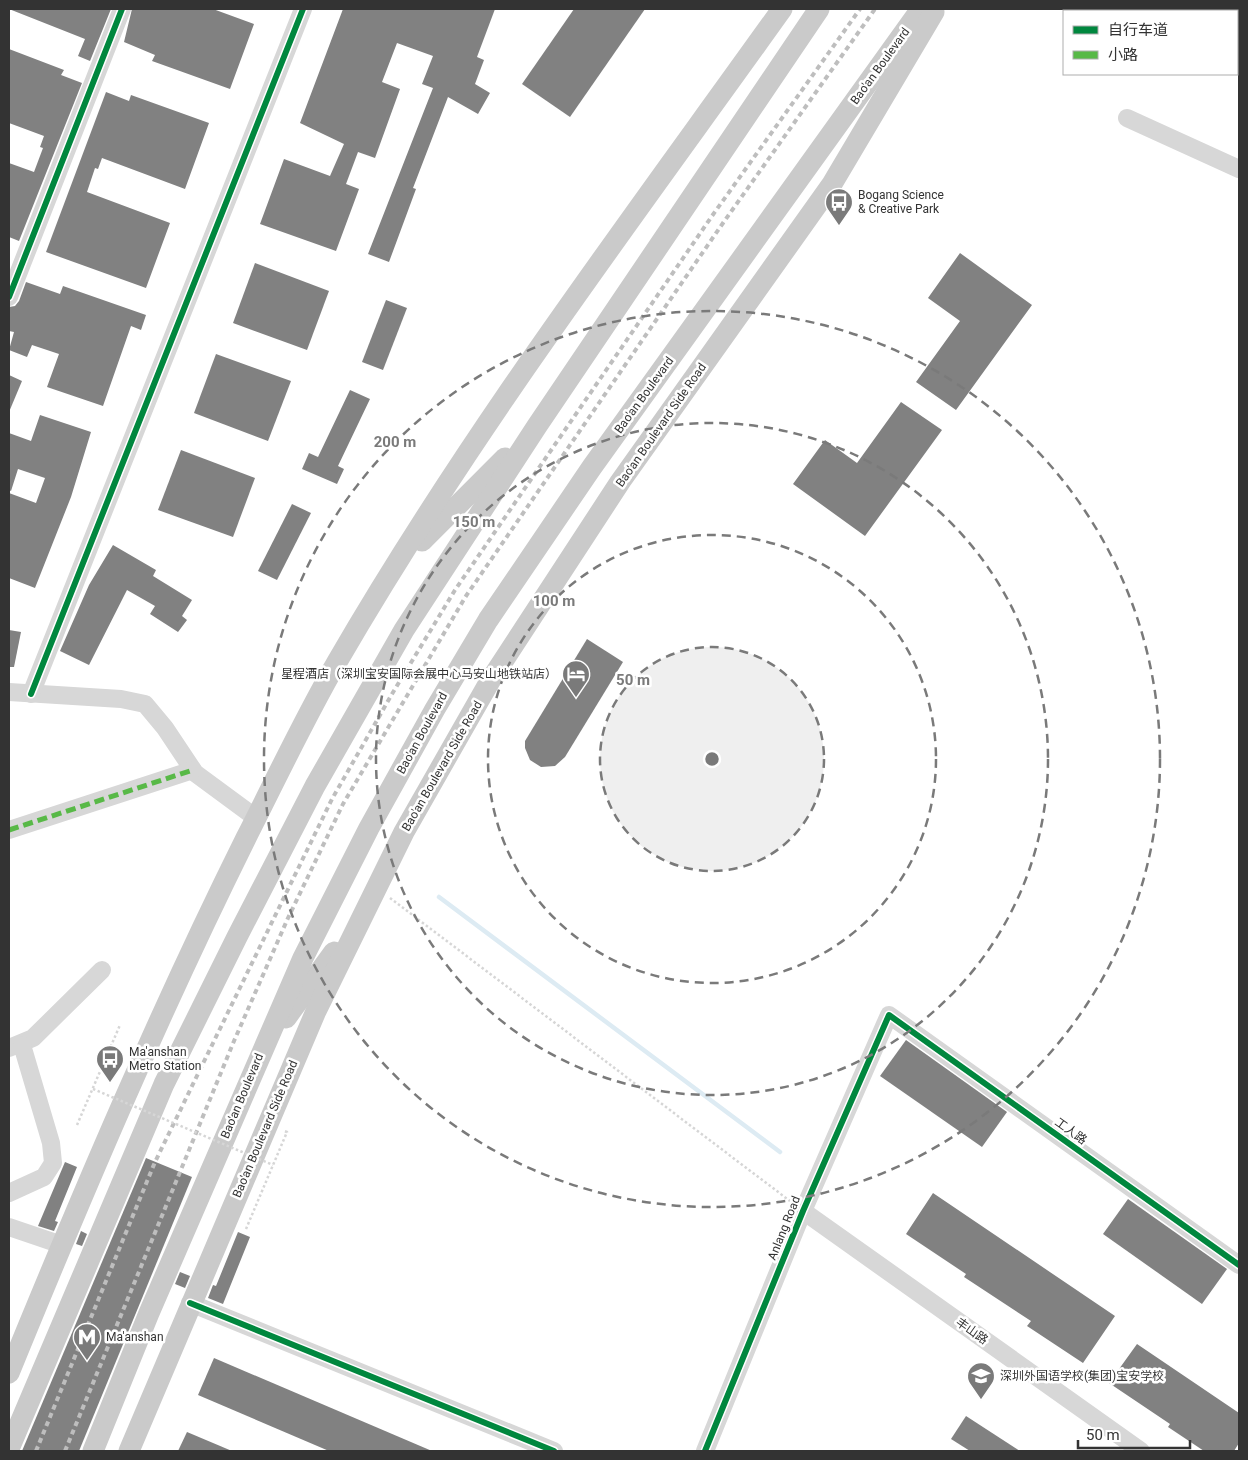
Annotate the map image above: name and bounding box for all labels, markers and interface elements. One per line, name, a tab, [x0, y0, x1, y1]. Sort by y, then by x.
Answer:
legend	[1063, 10, 1238, 75]
text: 自行车道	[1108, 21, 1168, 39]
street label: Bao'an Boulevard	[848, 25, 912, 107]
text: 小路	[1108, 46, 1138, 64]
bus stop icon: Bogang Science & Creative Park	[824, 187, 854, 226]
place label: Bogang Science & Creative Park	[858, 188, 944, 216]
street label: Bao'an Boulevard	[612, 354, 676, 436]
street label: Bao'an Boulevard Side Road	[613, 360, 709, 490]
text: 200 m	[374, 433, 416, 451]
text: 150 m	[453, 513, 495, 531]
text: 100 m	[533, 592, 575, 610]
hotel icon: 星程酒店（深圳宝安国际会展中心马安山地铁站店）	[561, 659, 591, 698]
place label: 星程酒店（深圳宝安国际会展中心马安山地铁站店）	[281, 667, 557, 681]
text: 50 m	[616, 671, 650, 689]
street label: Bao'an Boulevard	[394, 690, 450, 776]
street label: Bao'an Boulevard Side Road	[399, 699, 485, 833]
centre of rings	[703, 750, 721, 768]
bus stop icon: Ma'anshan Metro Station	[95, 1044, 125, 1083]
place label: Ma'anshan Metro Station	[129, 1045, 201, 1073]
street label: Bao'an Boulevard	[218, 1051, 266, 1141]
street label: Bao'an Boulevard Side Road	[230, 1058, 300, 1200]
street label: 工人路	[1052, 1115, 1090, 1147]
street label: Anlang Road	[765, 1194, 803, 1262]
street label: 丰山路	[953, 1315, 991, 1347]
metro station icon: Ma'anshan	[72, 1322, 102, 1361]
place label: Ma'anshan	[106, 1330, 164, 1344]
school or university icon: 深圳外国语学校(集团)宝安学校	[966, 1361, 996, 1400]
place label: 深圳外国语学校(集团)宝安学校	[1000, 1369, 1164, 1383]
scale bar	[1078, 1418, 1190, 1450]
text: 50 m	[1086, 1426, 1120, 1444]

